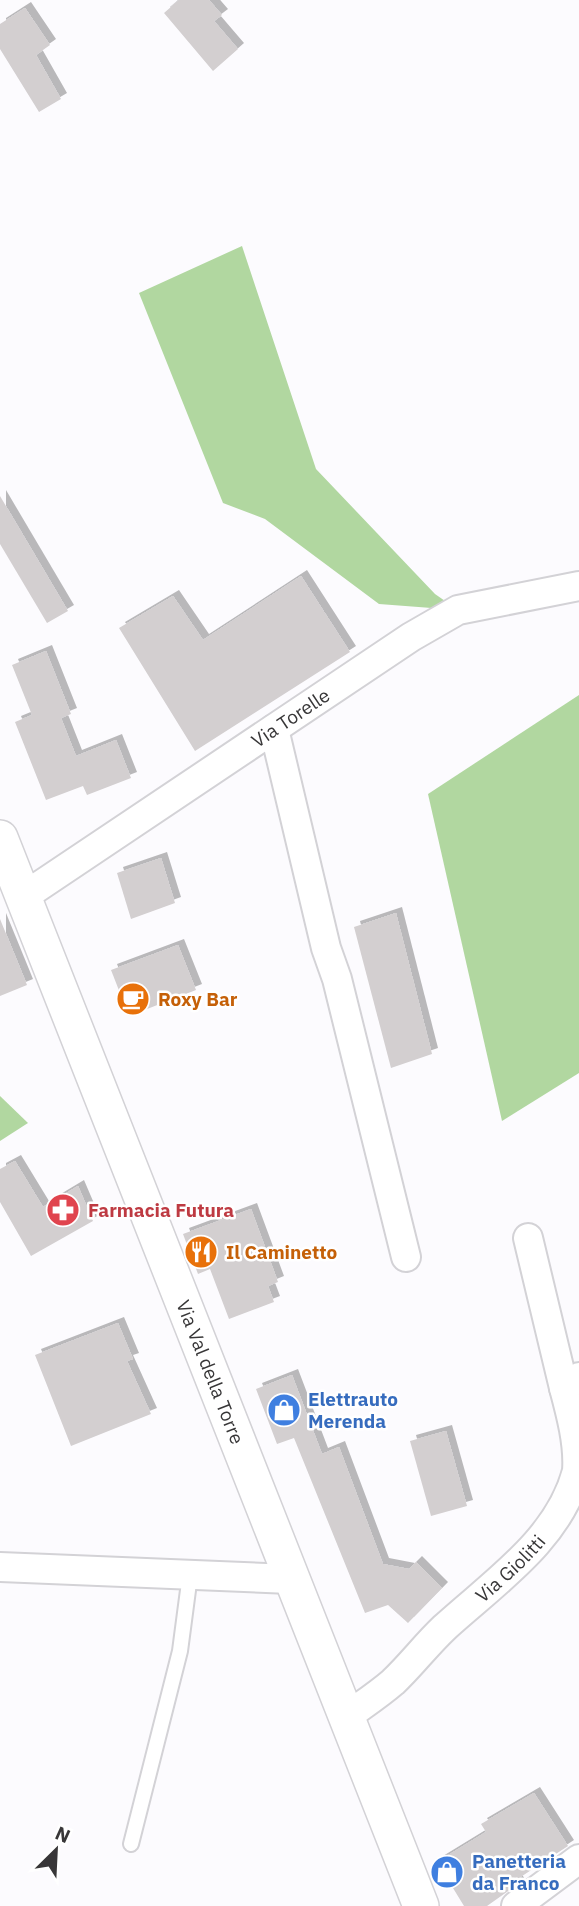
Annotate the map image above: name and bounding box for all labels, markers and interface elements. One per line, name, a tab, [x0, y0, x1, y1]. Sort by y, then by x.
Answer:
street label: Via Torelle	[247, 683, 334, 753]
cafe icon: Roxy Bar	[114, 980, 152, 1018]
place label: Roxy Bar	[158, 987, 238, 1011]
pharmacy icon: Farmacia Futura	[44, 1191, 82, 1229]
place label: Farmacia Futura	[88, 1198, 234, 1222]
restaurant icon: Il Caminetto	[182, 1233, 220, 1271]
place label: Il Caminetto	[226, 1240, 337, 1264]
street label: Via Val della Torre	[171, 1297, 250, 1447]
place label: Elettrauto Merenda	[308, 1387, 398, 1433]
shop icon: Elettrauto Merenda	[265, 1391, 303, 1429]
street label: Via Giolitti	[470, 1530, 550, 1607]
north arrow	[21, 1815, 91, 1885]
text: N	[52, 1821, 74, 1848]
place label: Panetteria da Franco	[472, 1849, 566, 1895]
shop icon: Panetteria da Franco	[428, 1853, 466, 1891]

